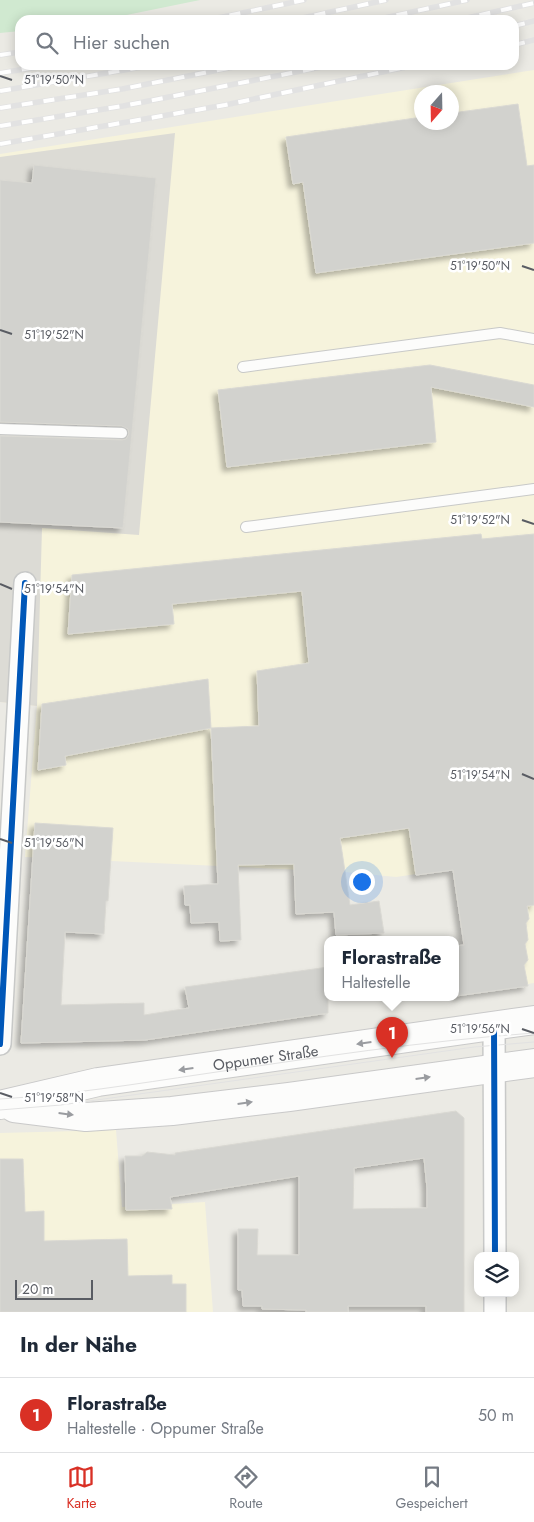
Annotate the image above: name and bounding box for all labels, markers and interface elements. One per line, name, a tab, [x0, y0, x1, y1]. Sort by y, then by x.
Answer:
search box	[15, 15, 519, 70]
icon: search	[33, 29, 61, 57]
text: Hier suchen	[73, 29, 170, 56]
text: 51°19'50"N	[24, 71, 84, 89]
north arrow	[414, 85, 459, 130]
text: 51°19'50"N	[450, 257, 510, 275]
text: 51°19'52"N	[24, 326, 84, 344]
text: 51°19'52"N	[450, 511, 510, 529]
text: 51°19'54"N	[24, 580, 84, 598]
text: 51°19'54"N	[450, 766, 510, 784]
text: 51°19'56"N	[24, 834, 84, 852]
your location	[349, 869, 375, 895]
popup	[324, 936, 459, 1001]
text: Florastraße	[342, 944, 442, 971]
text: Haltestelle	[342, 971, 411, 994]
pin: 1	[376, 1017, 408, 1058]
text: 51°19'56"N	[450, 1020, 510, 1038]
one-way arrow	[356, 1039, 372, 1047]
street label: Oppumer Straße	[211, 1040, 320, 1077]
one-way arrow	[178, 1066, 194, 1074]
one-way arrow	[416, 1074, 432, 1082]
text: 51°19'58"N	[24, 1089, 84, 1107]
one-way arrow	[237, 1099, 253, 1107]
one-way arrow	[58, 1110, 74, 1118]
map controls	[474, 1252, 519, 1297]
button: layers	[474, 1252, 519, 1297]
scale bar	[15, 1277, 92, 1300]
text: 20 m	[22, 1279, 54, 1299]
text: In der Nähe	[20, 1330, 137, 1360]
text: Florastraße	[67, 1390, 167, 1417]
text: 1	[32, 1404, 40, 1427]
text: 50 m	[478, 1404, 514, 1427]
text: Haltestelle · Oppumer Straße	[67, 1417, 264, 1440]
tab: Karte	[66, 1463, 96, 1513]
tab: Route	[229, 1463, 263, 1513]
tab: Gespeichert	[396, 1463, 468, 1513]

